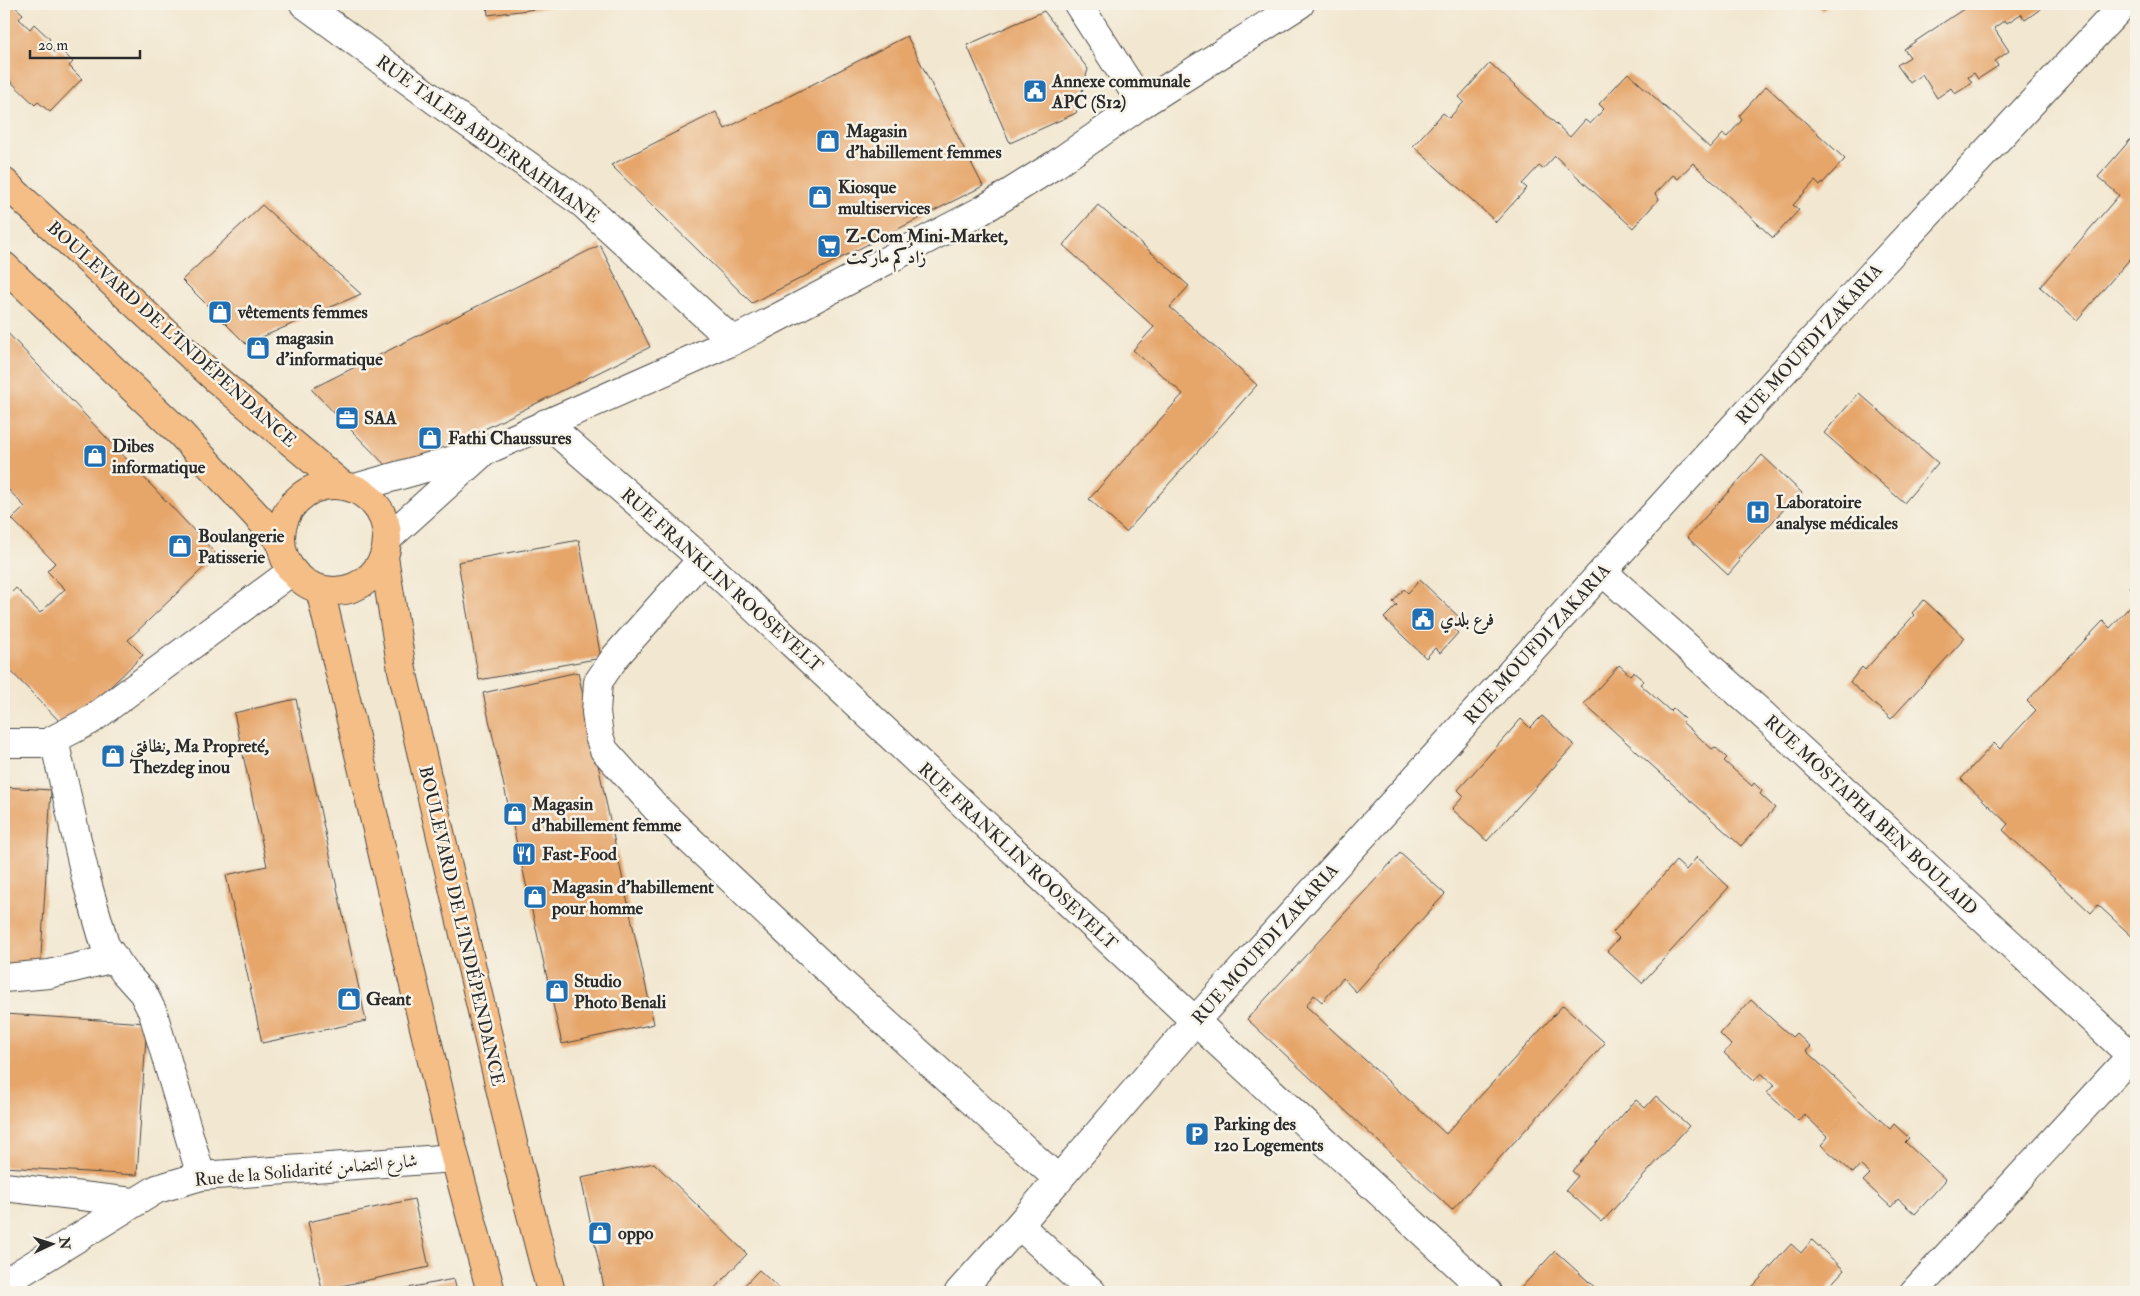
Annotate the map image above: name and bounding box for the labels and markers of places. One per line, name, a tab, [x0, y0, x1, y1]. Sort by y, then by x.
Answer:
place label: Annexe communale APC (S12)	[1051, 70, 1191, 114]
public building icon: Annexe communale APC (S12)	[1022, 78, 1048, 104]
place label: Magasin d'habillement femmes	[845, 120, 1002, 164]
shop icon: Magasin d'habillement femmes	[815, 128, 841, 154]
place label: Kiosque multiservices	[838, 176, 930, 220]
shop icon: Kiosque multiservices	[807, 184, 833, 210]
place label: Z-Com Mini-Market, زادُكم ماركت	[846, 225, 1008, 273]
supermarket icon: Z-Com Mini-Market, زادُكم ماركت	[816, 233, 842, 259]
shop icon: vêtements femmes	[207, 299, 233, 325]
place label: vêtements femmes	[237, 301, 368, 324]
place label: magasin d'informatique	[276, 327, 383, 371]
shop icon: magasin d'informatique	[245, 335, 271, 361]
office icon: SAA	[334, 405, 360, 431]
place label: SAA	[364, 407, 397, 430]
shop icon: Fathi Chaussures	[417, 425, 443, 451]
place label: Fathi Chaussures	[448, 427, 571, 450]
place label: Dibes informatique	[111, 435, 206, 479]
shop icon: Dibes informatique	[82, 443, 108, 469]
place label: Laboratoire analyse médicales	[1776, 491, 1898, 535]
hospital icon: Laboratoire analyse médicales	[1745, 499, 1771, 525]
place label: Boulangerie Patisserie	[198, 525, 285, 569]
shop icon: Boulangerie Patisserie	[167, 533, 193, 559]
public building icon: فرع بلدي	[1410, 606, 1436, 632]
place label: فرع بلدي	[1440, 608, 1494, 634]
place label: نظافتي, Ma Propreté, Thezdeg inou	[129, 735, 269, 779]
shop icon: نظافتي, Ma Propreté, Thezdeg inou	[100, 743, 126, 769]
place label: Magasin d'habillement femme	[531, 793, 682, 837]
shop icon: Magasin d'habillement femme	[502, 801, 528, 827]
restaurant icon: Fast-Food	[511, 841, 537, 867]
place label: Fast-Food	[542, 843, 617, 866]
place label: Magasin d'habillement pour homme	[551, 876, 714, 920]
shop icon: Magasin d'habillement pour homme	[522, 884, 548, 910]
place label: Studio Photo Benali	[574, 970, 666, 1014]
shop icon: Studio Photo Benali	[544, 978, 570, 1004]
shop icon: Geant	[336, 986, 362, 1012]
place label: Geant	[366, 988, 411, 1011]
place label: Parking des 120 Logements	[1214, 1113, 1323, 1157]
parking icon: Parking des 120 Logements	[1184, 1121, 1210, 1147]
shop icon: oppo	[587, 1220, 613, 1246]
place label: oppo	[618, 1222, 654, 1245]

